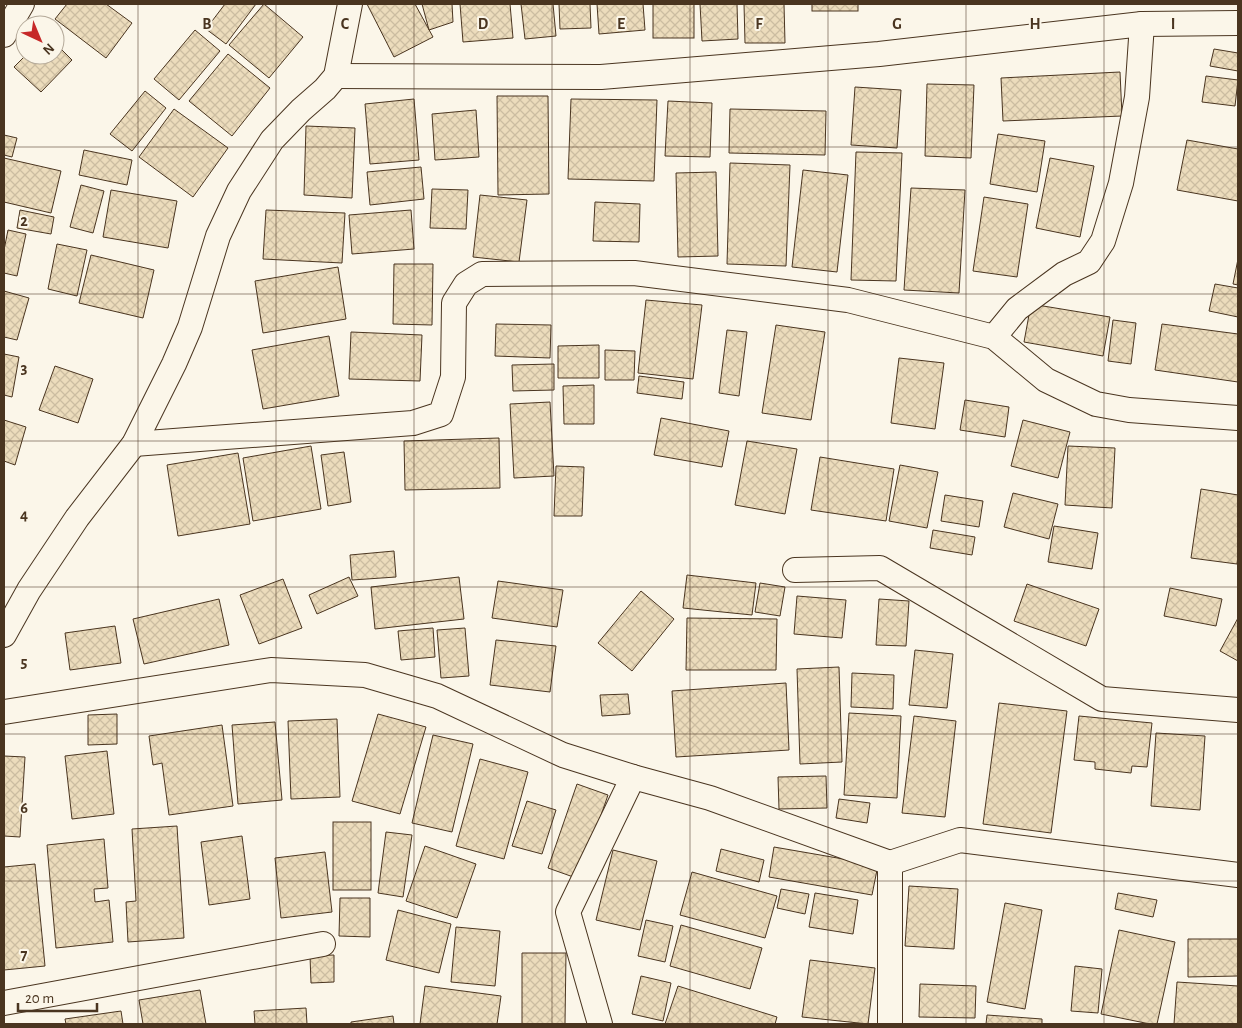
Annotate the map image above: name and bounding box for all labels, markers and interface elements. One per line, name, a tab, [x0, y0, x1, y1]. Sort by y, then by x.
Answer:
north arrow	[15, 15, 65, 65]
text: B	[202, 16, 212, 32]
text: C	[341, 16, 350, 32]
text: D	[478, 16, 489, 32]
text: E	[617, 16, 625, 32]
text: F	[755, 16, 763, 32]
text: G	[892, 16, 902, 32]
text: H	[1029, 16, 1041, 32]
text: I	[1171, 16, 1175, 32]
text: N	[40, 40, 57, 57]
text: 2	[20, 213, 28, 229]
text: 3	[21, 360, 28, 376]
text: 4	[20, 507, 28, 523]
text: 5	[21, 654, 28, 670]
text: 6	[20, 800, 28, 816]
text: 7	[21, 947, 28, 963]
scale bar	[18, 980, 96, 1012]
text: 20 m	[25, 991, 54, 1006]

